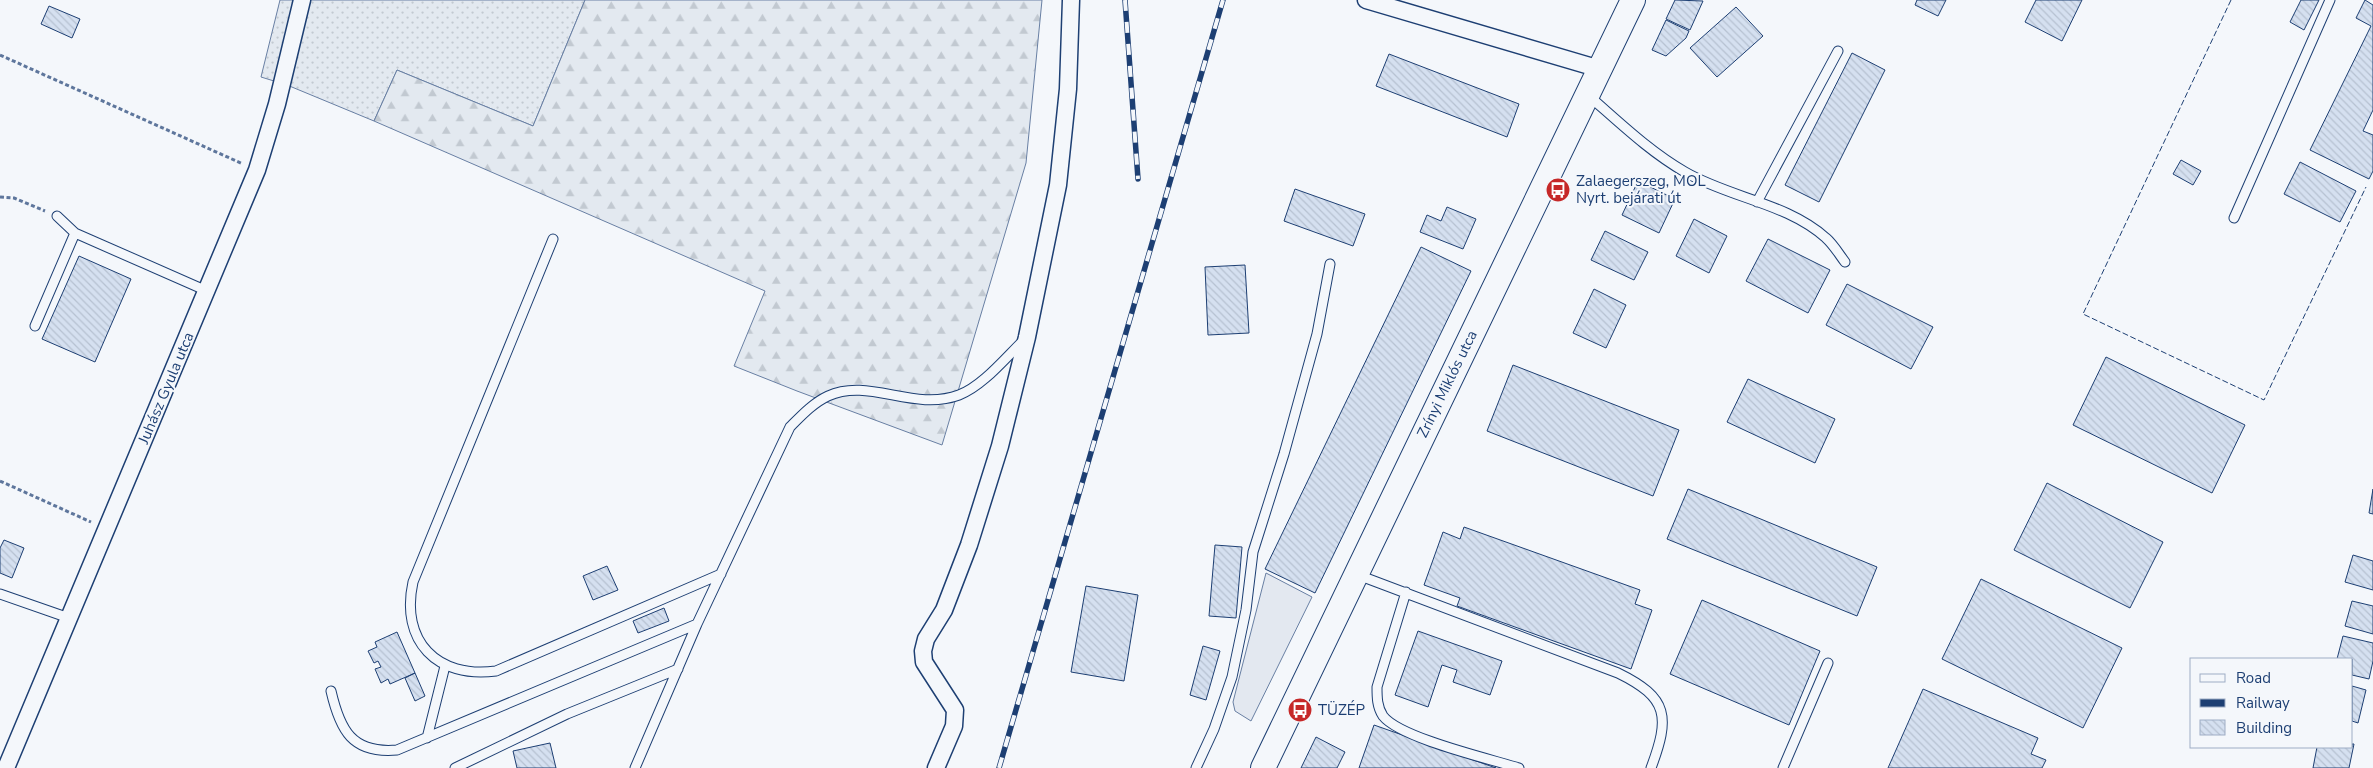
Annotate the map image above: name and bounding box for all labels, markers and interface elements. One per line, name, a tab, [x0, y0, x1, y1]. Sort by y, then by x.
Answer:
place label: Zalaegerszeg, MOL Nyrt. bejárati út	[1576, 171, 1706, 208]
bus stop icon: Zalaegerszeg, MOL Nyrt. bejárati út	[1545, 177, 1571, 203]
street label: Zrínyi Miklós utca	[1412, 327, 1482, 441]
street label: Juhász Gyula utca	[133, 329, 199, 448]
legend	[2190, 658, 2353, 748]
text: Road	[2236, 668, 2271, 688]
text: Railway	[2236, 693, 2290, 713]
bus stop icon: TÜZÉP	[1287, 697, 1313, 723]
place label: TÜZÉP	[1318, 700, 1366, 720]
text: Building	[2236, 718, 2292, 738]

